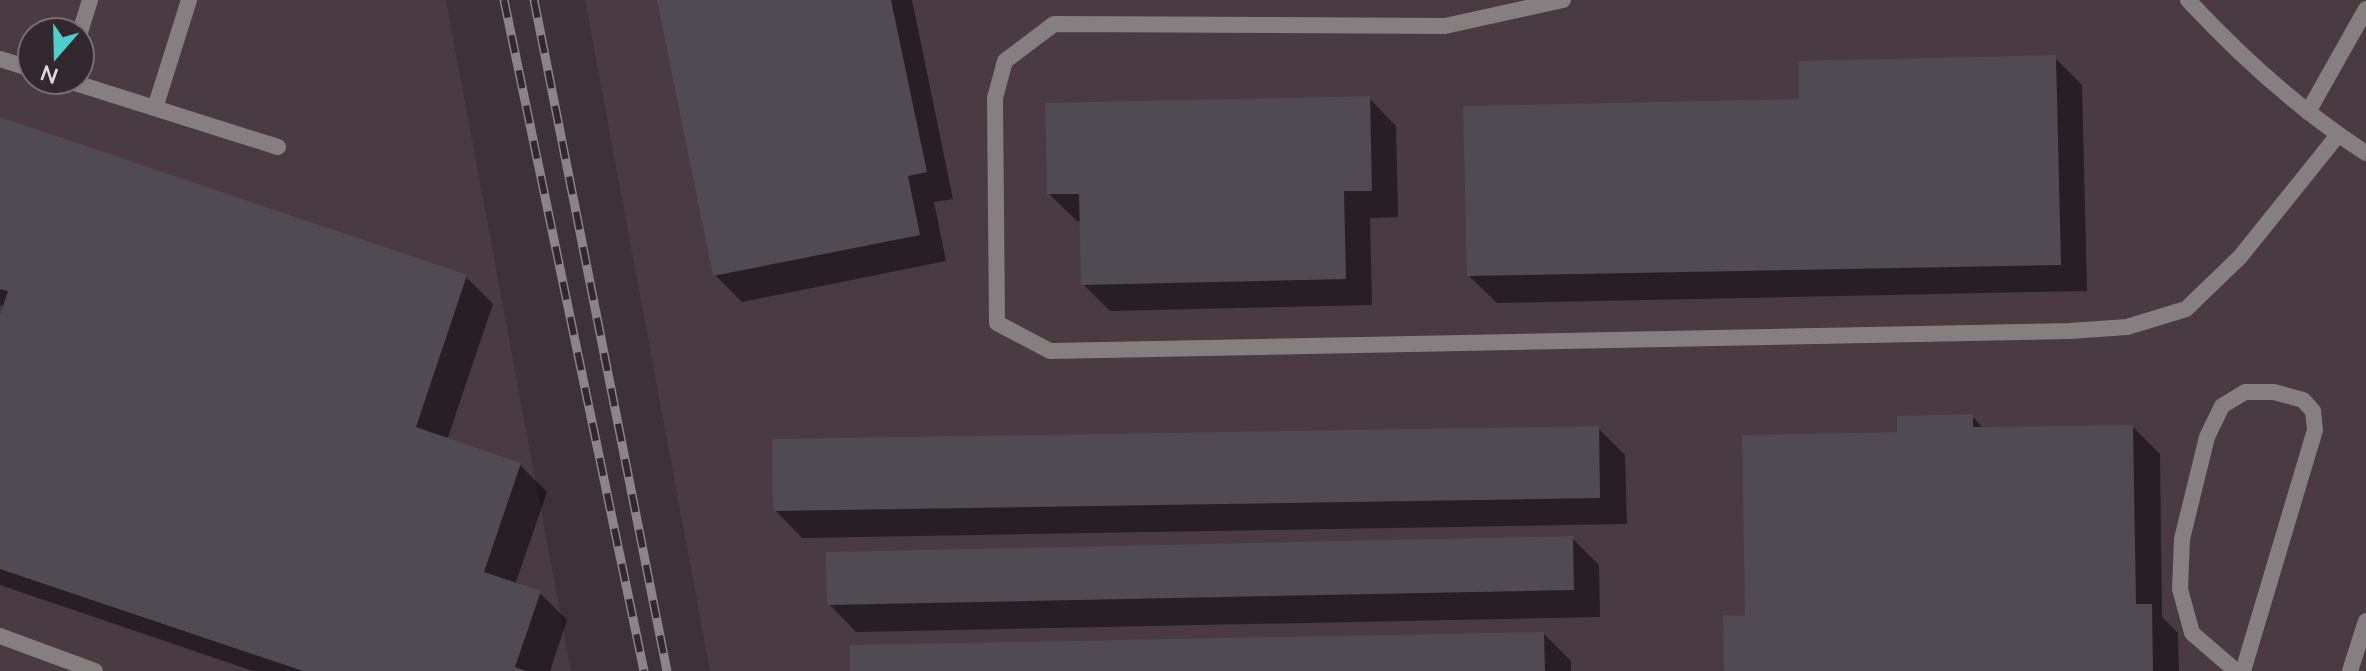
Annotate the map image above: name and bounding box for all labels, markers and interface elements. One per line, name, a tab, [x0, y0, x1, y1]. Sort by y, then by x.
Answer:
north arrow	[16, 16, 96, 96]
text: N	[37, 59, 62, 91]

